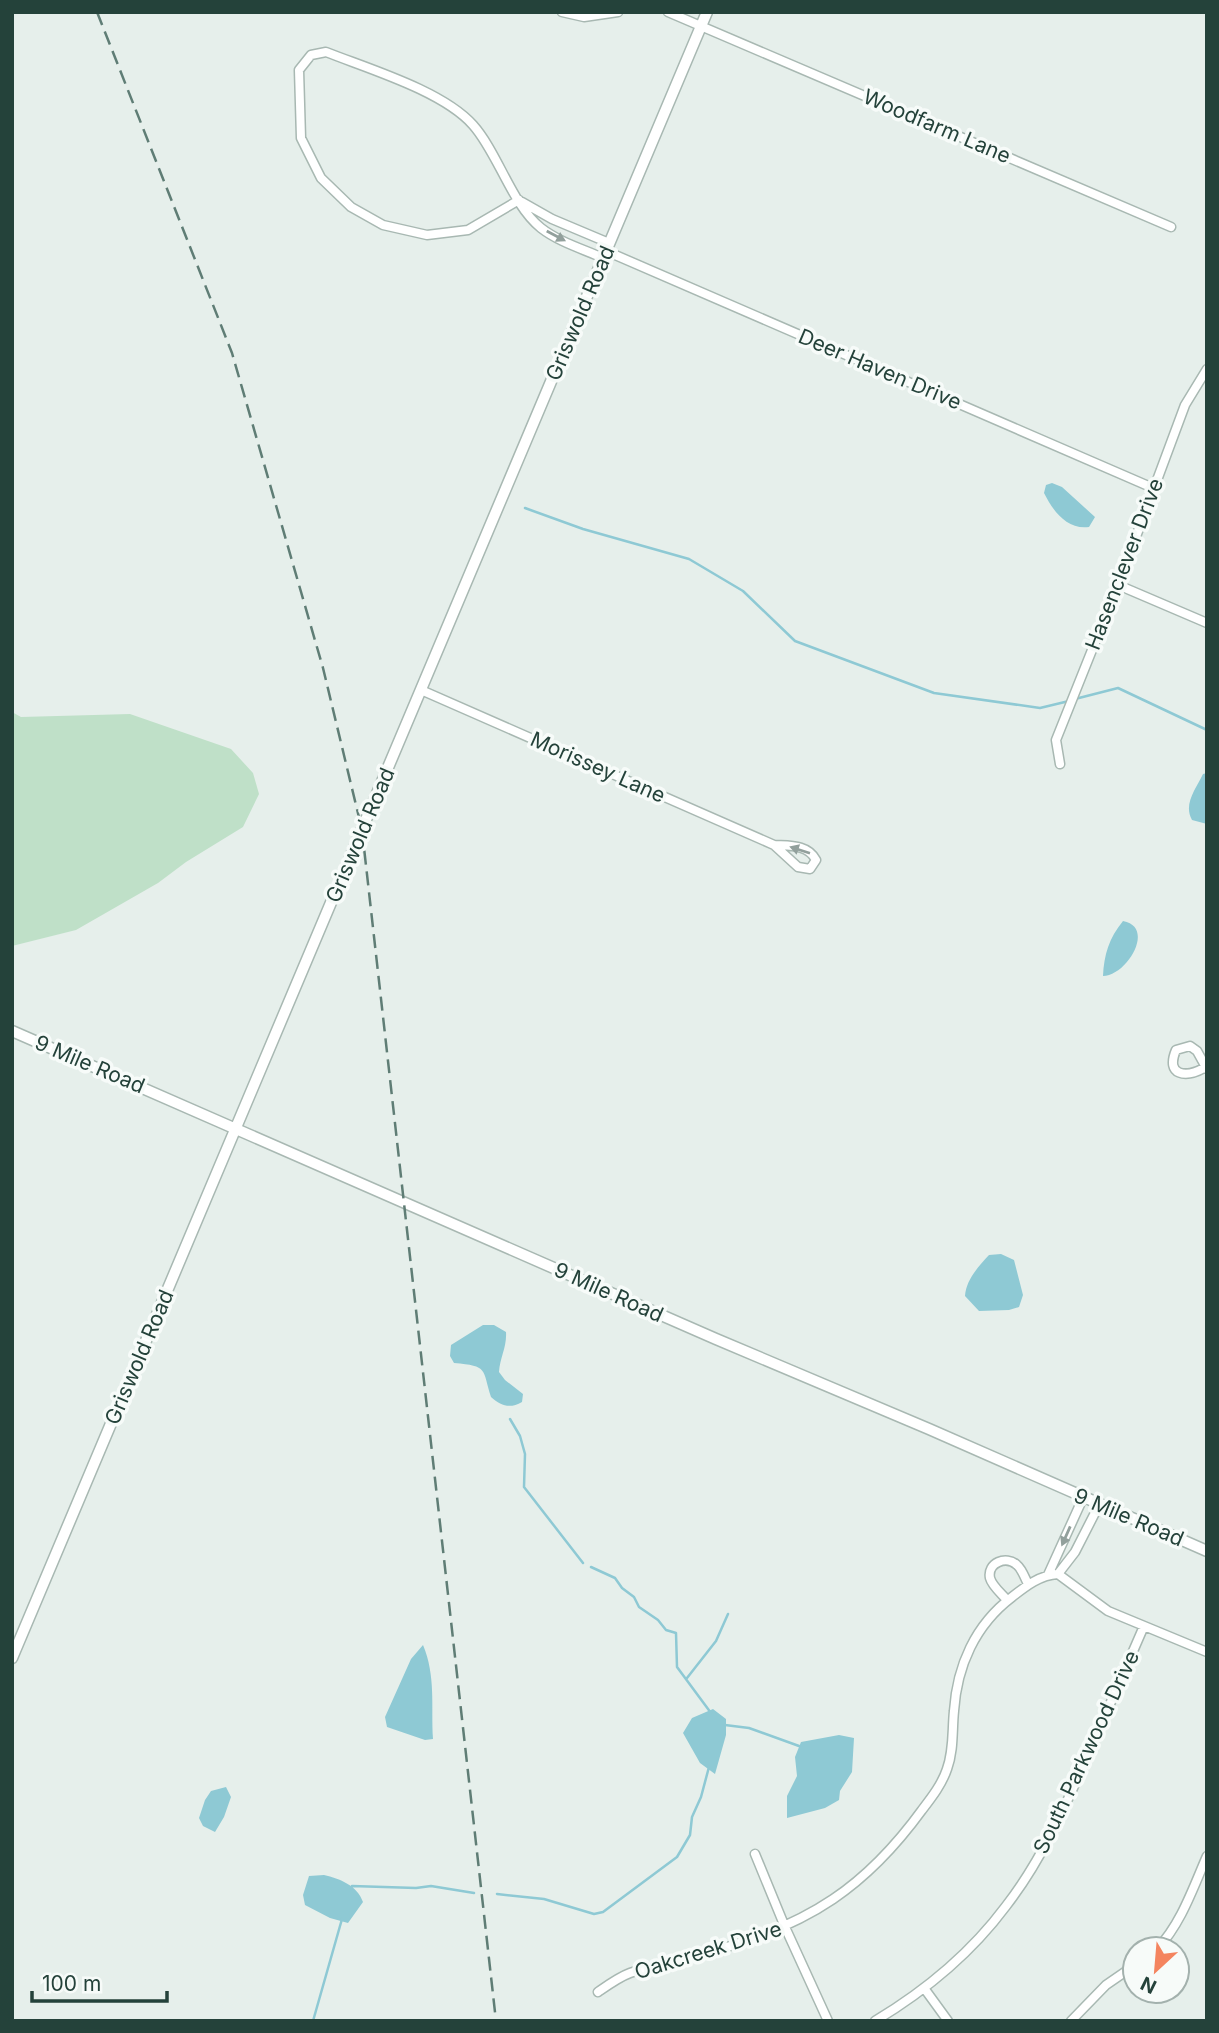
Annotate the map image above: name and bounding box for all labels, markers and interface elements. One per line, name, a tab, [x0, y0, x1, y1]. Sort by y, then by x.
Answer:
street label: Woodfarm Lane	[860, 84, 1014, 168]
one-way arrow	[546, 230, 565, 242]
street label: Griswold Road	[540, 242, 620, 384]
street label: Deer Haven Drive	[795, 323, 965, 415]
street label: Hasenclever Drive	[1080, 475, 1168, 653]
street label: Morissey Lane	[527, 726, 669, 808]
street label: Griswold Road	[320, 764, 400, 906]
one-way arrow	[789, 844, 810, 855]
street label: 9 Mile Road	[31, 1030, 149, 1098]
street label: 9 Mile Road	[551, 1257, 667, 1327]
street label: Griswold Road	[99, 1286, 179, 1428]
street label: 9 Mile Road	[1070, 1483, 1188, 1551]
one-way arrow	[1060, 1526, 1072, 1546]
street label: South Parkwood Drive	[1028, 1646, 1144, 1858]
street label: Oakcreek Drive	[631, 1916, 785, 1984]
north arrow	[1121, 1935, 1191, 2005]
scale bar	[32, 1960, 166, 2004]
text: 100 m	[42, 1971, 101, 1996]
text: N	[1137, 1971, 1160, 1998]

